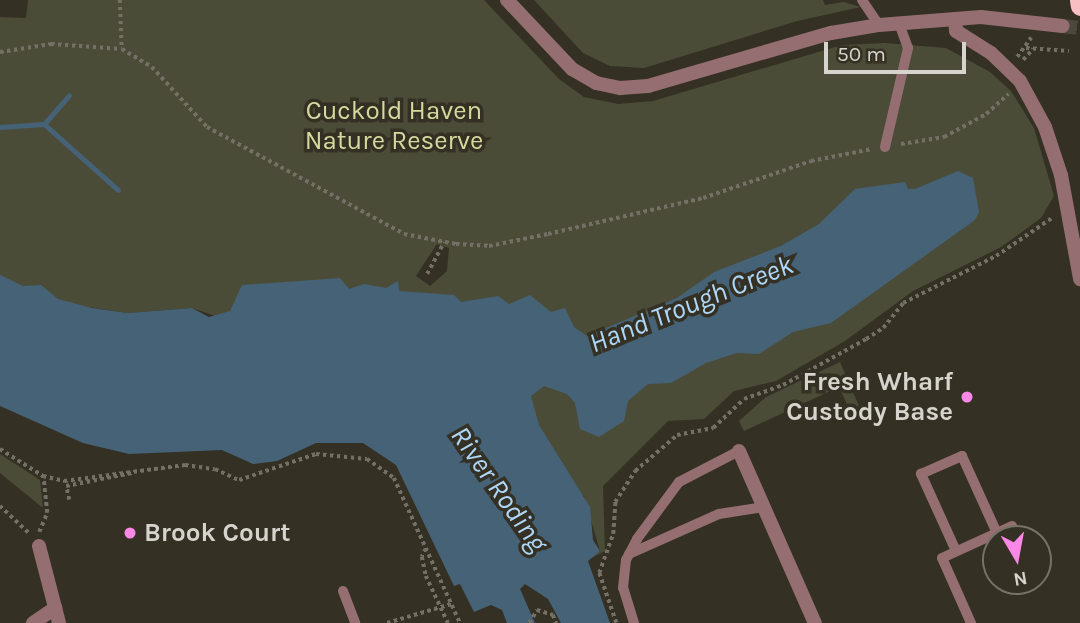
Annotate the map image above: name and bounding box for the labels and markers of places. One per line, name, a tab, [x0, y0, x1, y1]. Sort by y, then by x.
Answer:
place label: Fresh Wharf Custody Base	[786, 366, 953, 428]
marker: Fresh Wharf Custody Base	[959, 389, 975, 405]
place label: Brook Court	[144, 517, 290, 549]
marker: Brook Court	[122, 525, 138, 541]

